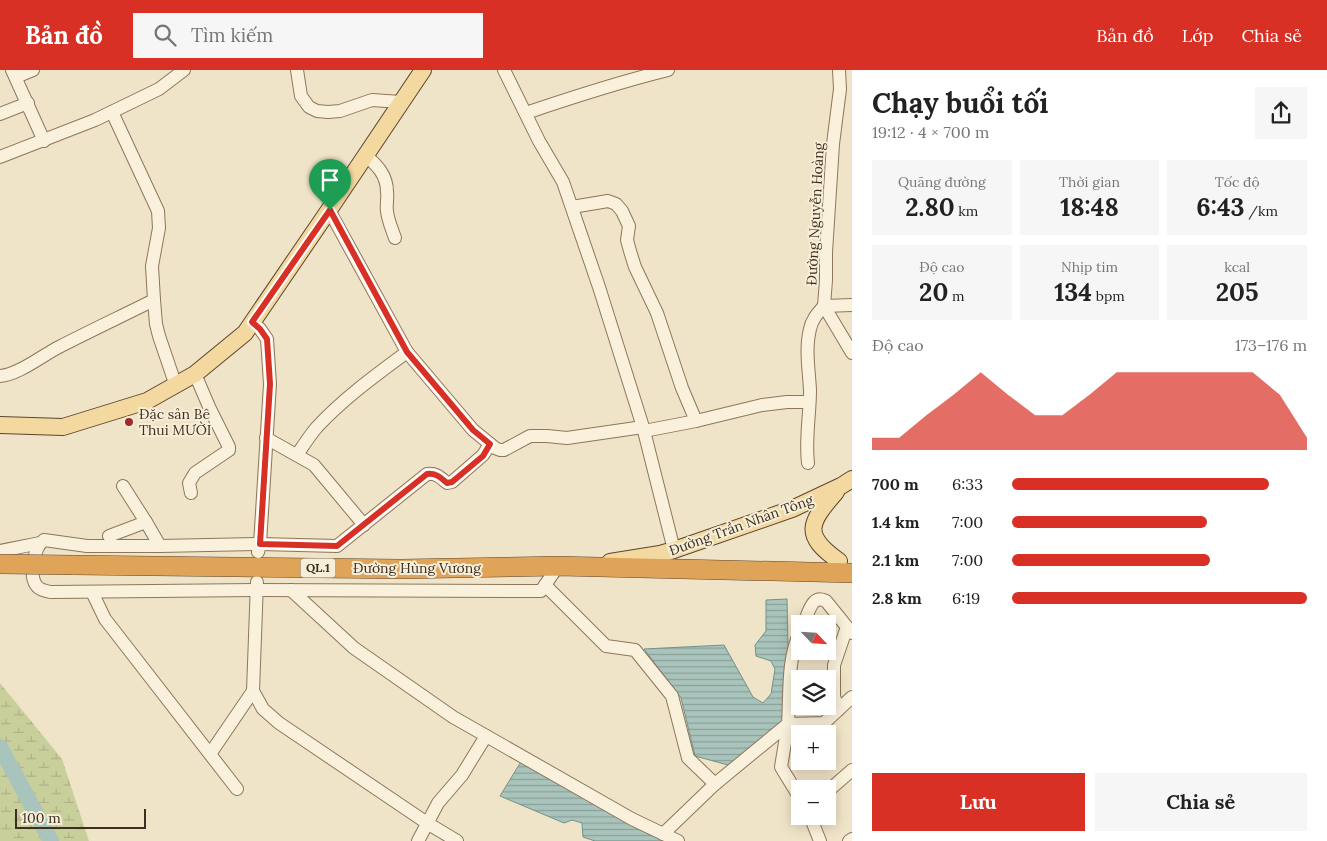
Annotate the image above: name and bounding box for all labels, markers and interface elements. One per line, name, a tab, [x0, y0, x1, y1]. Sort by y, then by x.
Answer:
search box	[133, 13, 483, 58]
text: Bản đồ	[25, 20, 103, 51]
icon: search	[151, 21, 179, 49]
text: Tìm kiếm	[191, 23, 273, 47]
text: Bản đồ	[1096, 24, 1154, 47]
text: Lớp	[1182, 24, 1213, 47]
text: Chia sẻ	[1241, 24, 1302, 47]
text: Chạy buổi tối	[872, 85, 1048, 121]
button: share	[1255, 87, 1307, 139]
text: 19:12 · 4 × 700 m	[872, 122, 989, 142]
street label: Đường Nguyễn Hoàng	[802, 142, 828, 286]
pin	[309, 159, 351, 210]
icon: arrive	[316, 166, 344, 194]
text: Quãng đường	[898, 173, 986, 191]
text: Thời gian	[1059, 173, 1120, 191]
text: Tốc độ	[1215, 173, 1260, 191]
text: 2.80	[905, 191, 955, 223]
text: 18:48	[1060, 191, 1119, 223]
text: 6:43	[1196, 191, 1245, 223]
text: km	[955, 202, 978, 220]
text: /km	[1245, 202, 1278, 220]
text: Độ cao	[919, 258, 964, 276]
text: Nhịp tim	[1061, 258, 1118, 276]
text: kcal	[1224, 258, 1250, 276]
text: 20	[919, 276, 948, 308]
text: 134	[1054, 276, 1092, 308]
text: 205	[1216, 276, 1259, 308]
text: m	[948, 287, 965, 305]
text: bpm	[1092, 287, 1125, 305]
text: Độ cao	[872, 335, 924, 355]
text: 173–176 m	[1235, 335, 1307, 355]
place label: Đặc sản Bê Thui MƯỜI	[139, 405, 212, 439]
marker: Đặc sản Bê Thui MƯỜI	[123, 416, 135, 428]
text: 700 m	[872, 474, 919, 494]
text: 6:33	[952, 474, 983, 494]
street label: Đường Trần Nhân Tông	[666, 490, 816, 559]
text: 1.4 km	[872, 512, 919, 532]
text: 7:00	[952, 512, 983, 532]
text: 2.1 km	[872, 550, 919, 570]
text: 7:00	[952, 550, 983, 570]
road number: QL.1	[300, 558, 336, 578]
street label: Đường Hùng Vương	[353, 559, 481, 577]
text: 2.8 km	[872, 588, 922, 608]
text: 6:19	[952, 588, 980, 608]
north arrow	[791, 615, 836, 660]
map controls	[791, 615, 836, 825]
button: layers	[791, 670, 836, 715]
button: +	[791, 725, 836, 770]
button: Lưu	[872, 773, 1085, 831]
button: Chia sẻ	[1095, 773, 1307, 831]
button: −	[791, 780, 836, 825]
scale bar	[15, 806, 146, 829]
text: 100 m	[22, 809, 61, 827]

